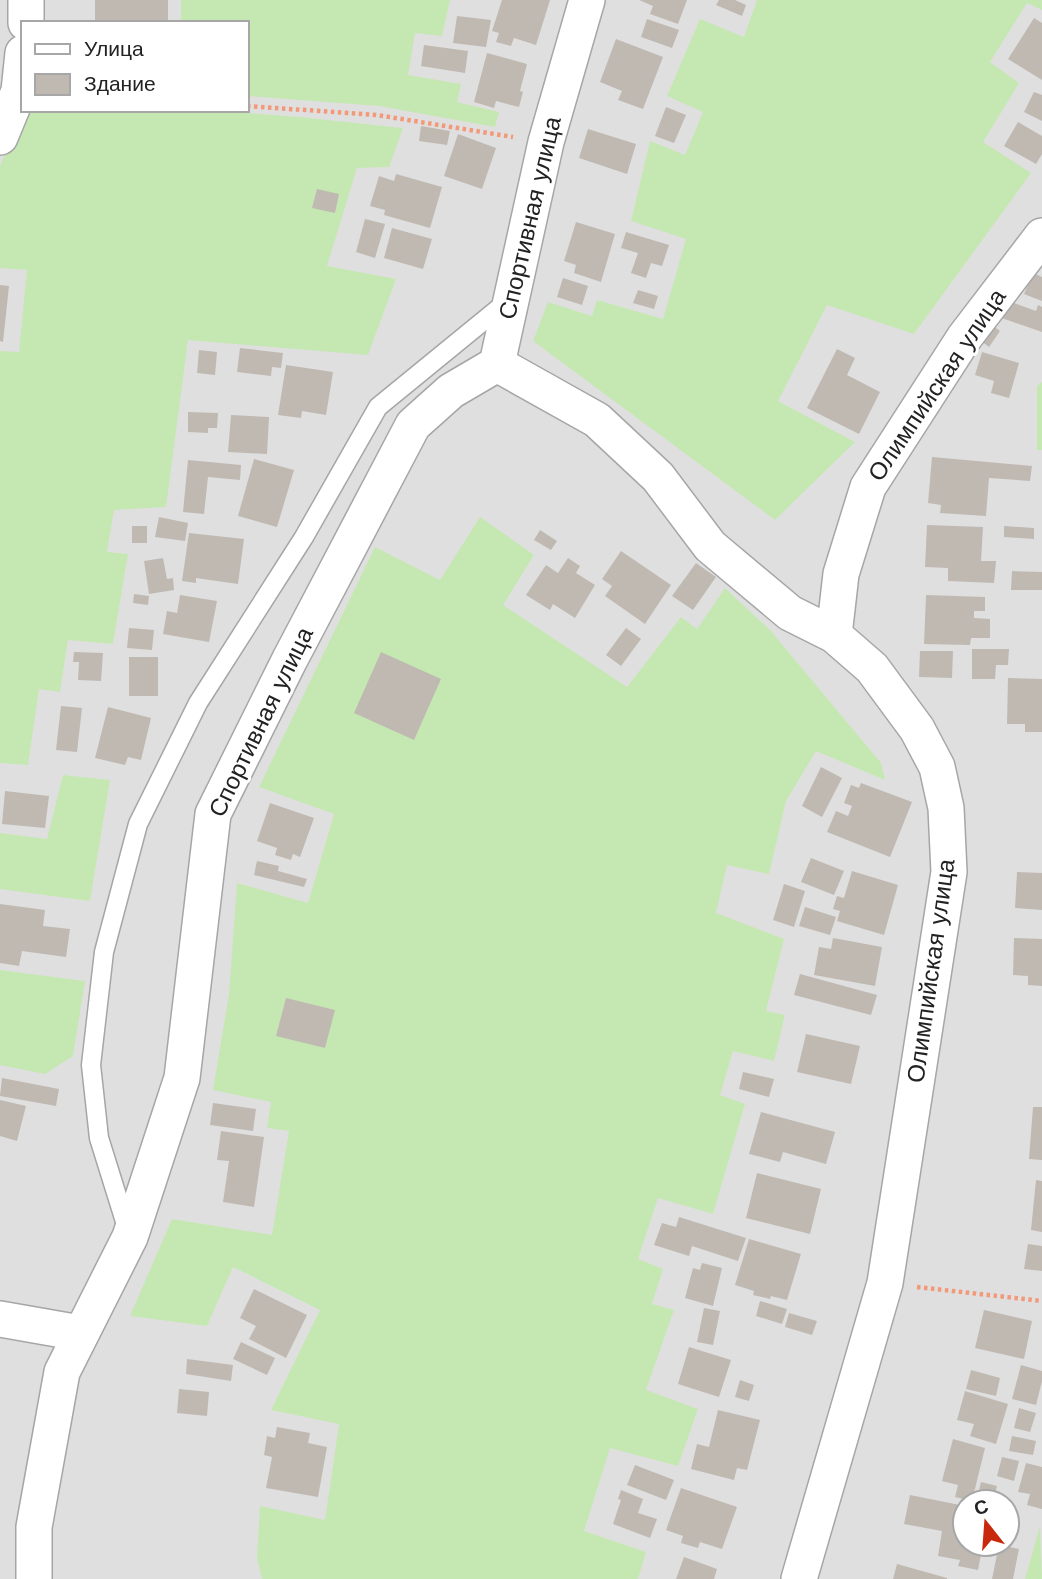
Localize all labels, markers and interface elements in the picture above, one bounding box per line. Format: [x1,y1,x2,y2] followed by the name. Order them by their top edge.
[21,21,248,112] legend
[84,36,144,61] text: Улица
[84,71,156,96] text: Здание
[493,113,567,322] street label: Спортивная улица
[862,283,1012,486] street label: Олимпийская улица
[203,622,319,821] street label: Спортивная улица
[901,857,961,1085] street label: Олимпийская улица
[951,1488,1021,1558] north arrow
[971,1494,991,1520] text: С

